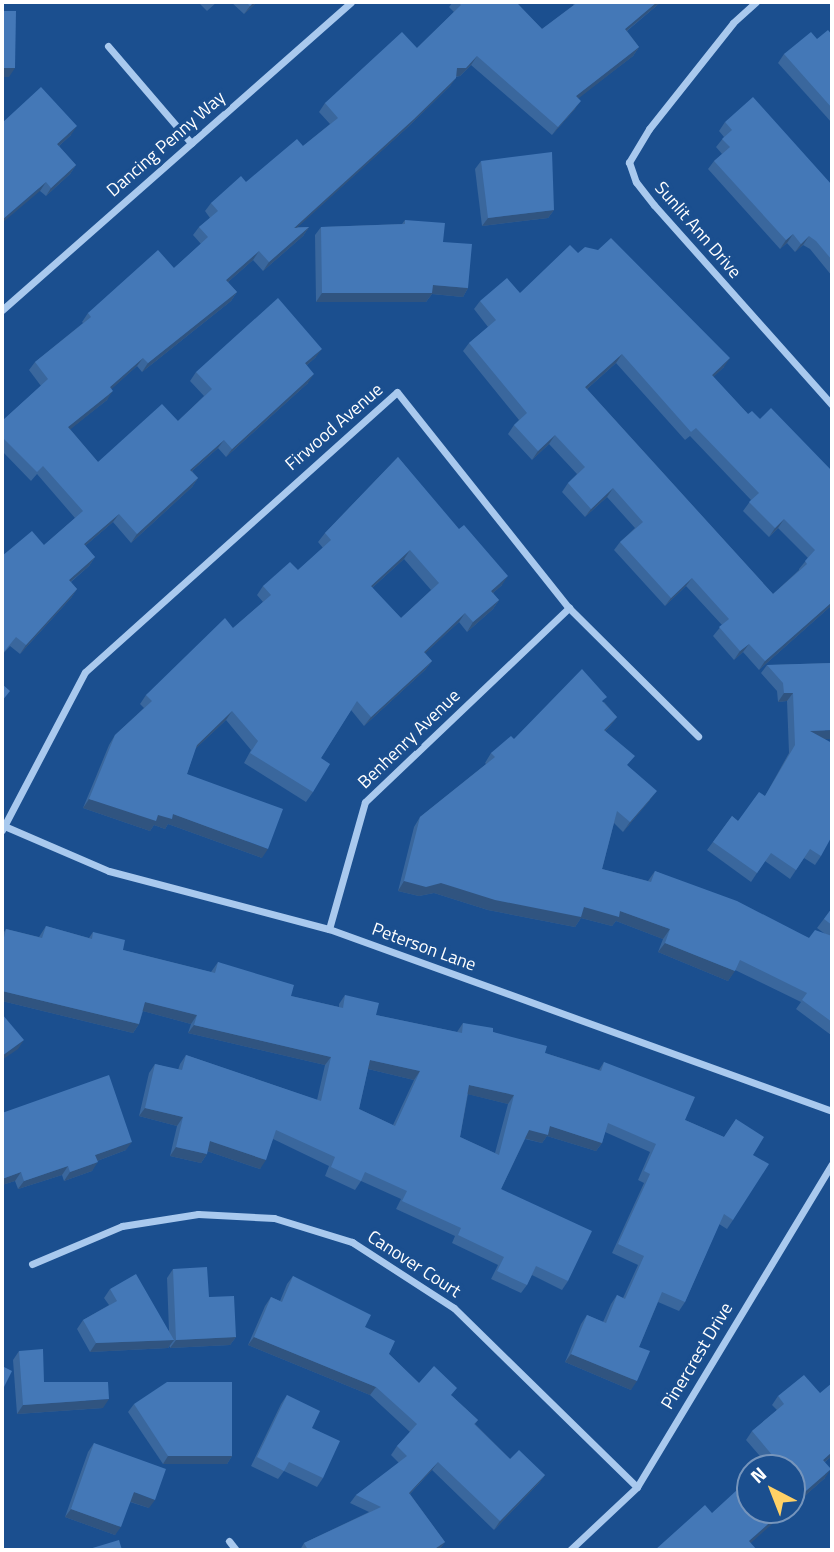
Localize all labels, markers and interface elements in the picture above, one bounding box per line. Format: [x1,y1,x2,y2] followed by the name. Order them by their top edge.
[102,87,230,201] street label: Dancing Penny Way
[650,177,746,283] street label: Sunlit Ann Drive
[281,379,387,475] street label: Firwood Avenue
[353,685,465,793] street label: Benhenry Avenue
[369,918,479,976] street label: Peterson Lane
[363,1226,465,1302] street label: Canover Court
[657,1299,737,1413] street label: Pinercrest Drive
[736,1454,806,1524] north arrow
[743,1459,773,1490] text: N

